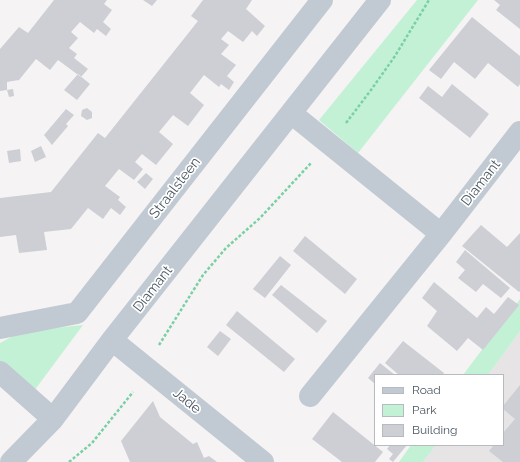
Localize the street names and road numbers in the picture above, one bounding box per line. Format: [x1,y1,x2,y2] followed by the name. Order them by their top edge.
[146,154,204,222] street label: Straalsteen
[458,157,504,209] street label: Diamant
[130,263,176,315] street label: Diamant
[170,385,204,417] street label: Jade

